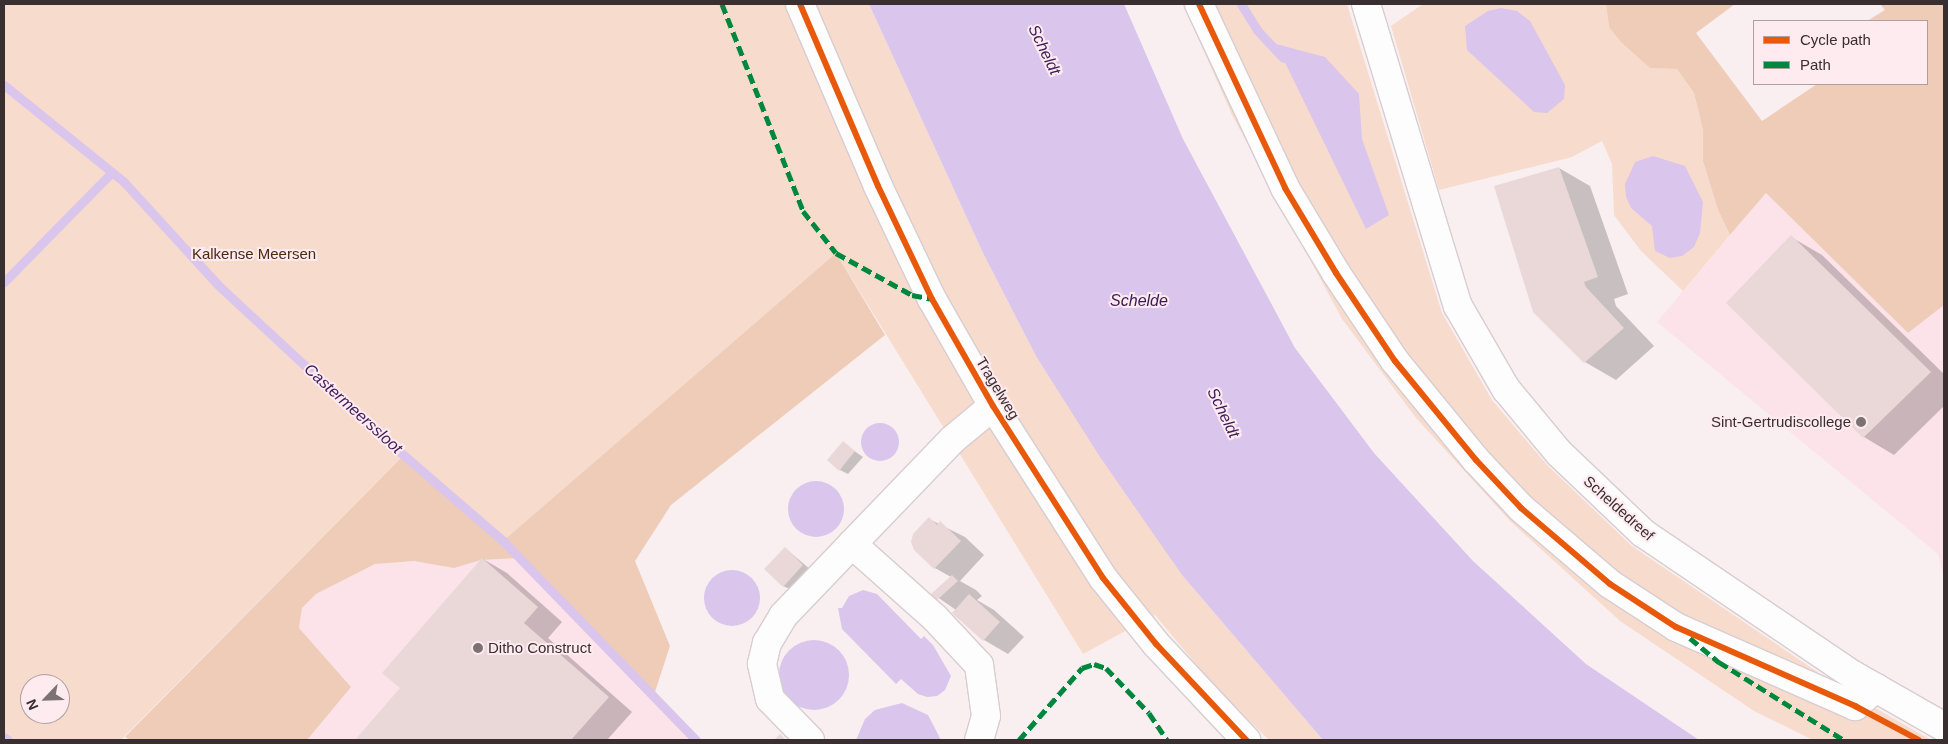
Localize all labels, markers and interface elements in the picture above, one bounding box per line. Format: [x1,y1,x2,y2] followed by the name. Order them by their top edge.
[1753,20,1928,85] legend
[1024,22,1064,78] water label: Scheldt
[1800,31,1871,48] text: Cycle path
[1800,56,1831,73] text: Path
[192,245,316,263] park label: Kalkense Meersen
[1110,291,1168,311] water label: Schelde
[972,354,1024,422] street label: Tragelweg
[300,360,406,458] water label: Castermeerssloot
[1203,385,1243,441] water label: Scheldt
[1711,413,1851,431] place label: Sint-Gertrudiscollege
[1855,416,1867,428] marker: Sint-Gertrudiscollege
[1580,472,1658,544] street label: Scheldedreef
[488,639,591,657] place label: Ditho Construct
[472,642,484,654] marker: Ditho Construct
[20,674,70,724] north arrow
[23,697,42,713] text: N

